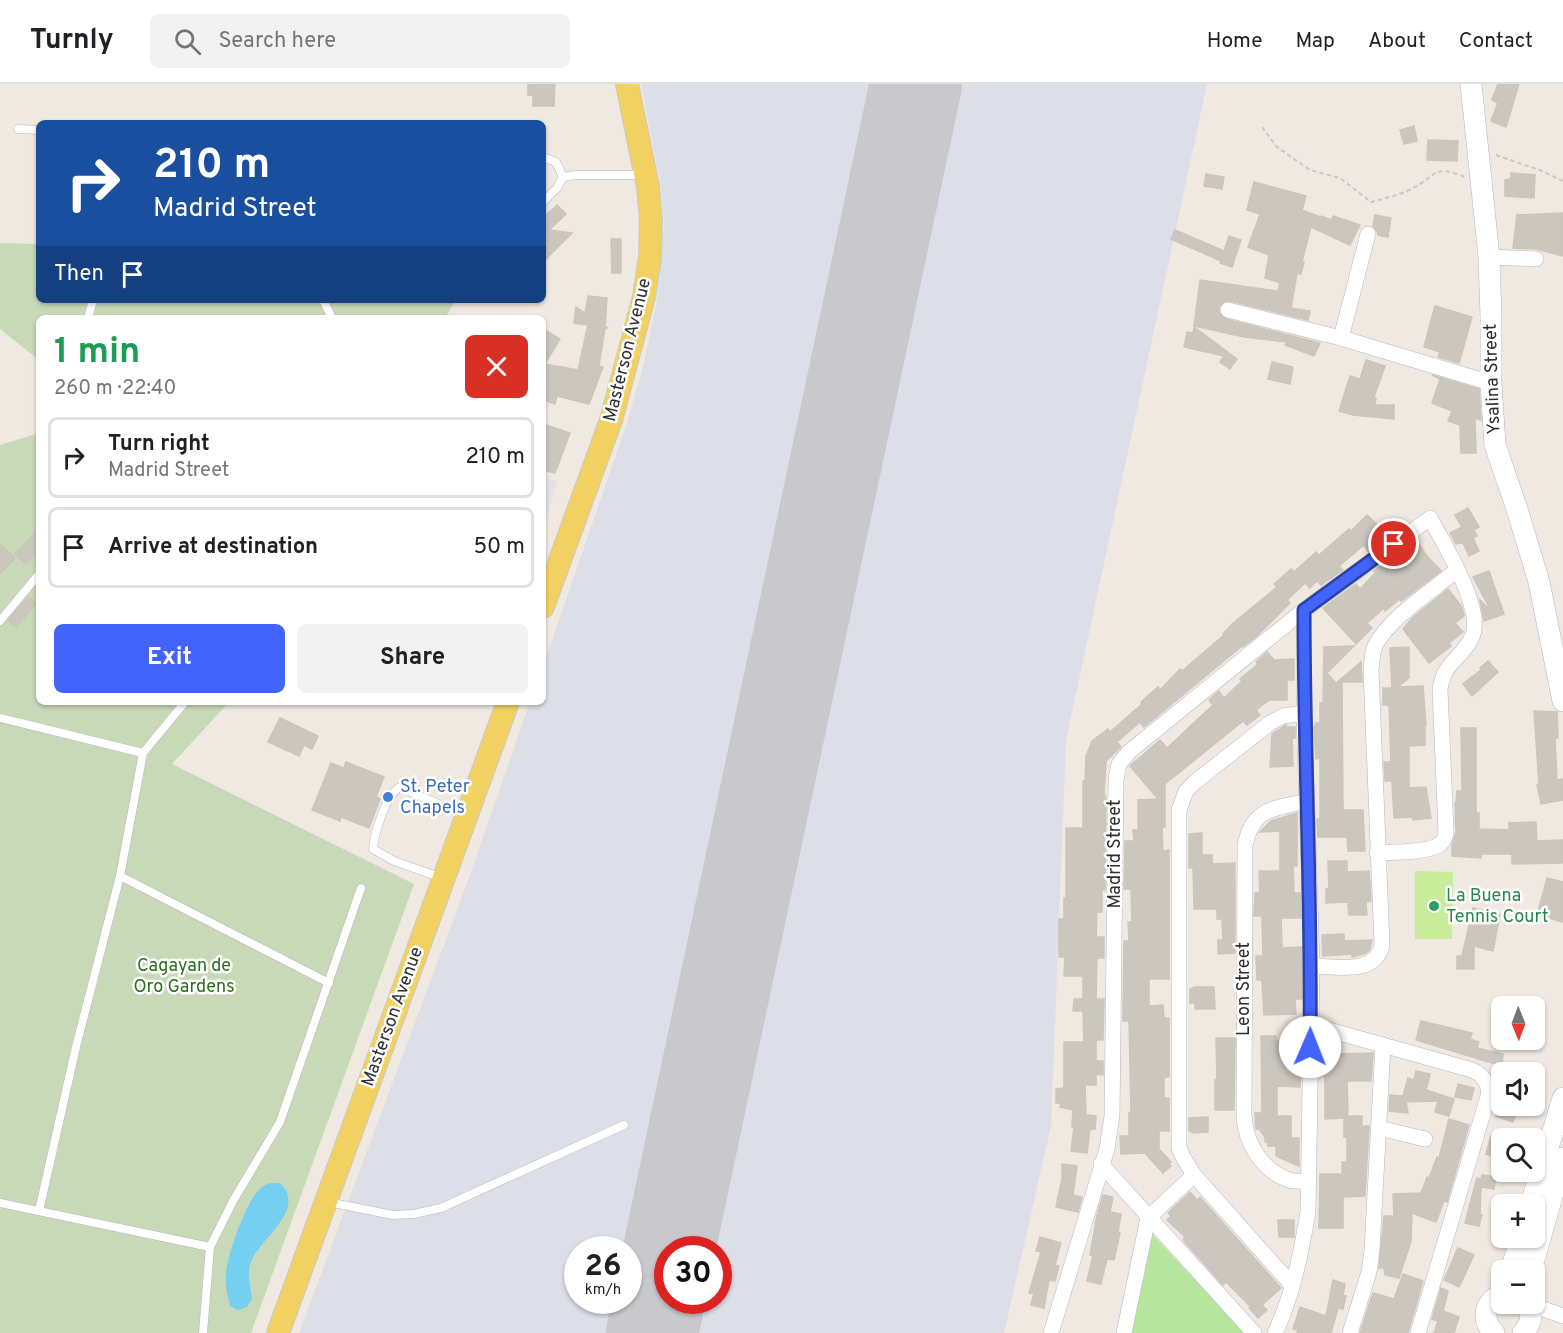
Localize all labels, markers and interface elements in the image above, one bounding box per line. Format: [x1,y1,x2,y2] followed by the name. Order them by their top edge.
[150,14,570,68] search box
[30,23,114,59] text: Turnly
[171,25,204,58] icon: search
[219,28,336,55] text: Search here
[1207,28,1263,55] text: Home
[1296,28,1335,55] text: Map
[1368,28,1426,55] text: About
[1459,28,1533,55] text: Contact
[153,140,270,193] text: 210 m
[54,144,132,222] icon: right
[153,192,317,226] text: Madrid Street
[116,258,149,291] icon: arrive
[54,261,104,288] text: Then
[599,276,657,424] street label: Masterson Avenue
[1480,323,1506,435] street label: Ysalina Street
[54,330,140,376] text: 1 min
[465,335,528,398] button: close
[54,376,176,402] text: 260 m · 22:40
[108,431,210,458] text: Turn right
[57,441,90,474] icon: right
[465,444,525,471] text: 210 m
[108,458,229,484] text: Madrid Street
[1368,518,1419,569] pin
[1377,527,1410,560] icon: arrive
[57,531,90,564] icon: arrive
[108,534,318,561] text: Arrive at destination
[473,534,525,561] text: 50 m
[54,624,285,693] button: Exit
[297,624,528,693] button: Share
[400,776,470,820] place label: St. Peter Chapels
[381,790,395,804] marker: St. Peter Chapels
[1104,799,1127,909] street label: Madrid Street
[1446,885,1549,929] place label: La Buena Tennis Court
[1427,899,1441,913] marker: La Buena Tennis Court
[1233,942,1256,1036] street label: Leon Street
[357,944,429,1090] street label: Masterson Avenue
[133,955,235,999] park label: Cagayan de Oro Gardens
[1491,996,1545,1050] north arrow
[1491,996,1545,1314] map controls
[1278,1015,1342,1079] position arrow
[1491,1062,1545,1116] button: sound
[1491,1128,1545,1182] button: search
[1491,1194,1545,1248] button: +
[654,1236,732,1314] speed limit sign: 30
[585,1249,621,1286] text: 26
[1491,1260,1545,1314] button: −
[585,1281,621,1300] text: km/h

